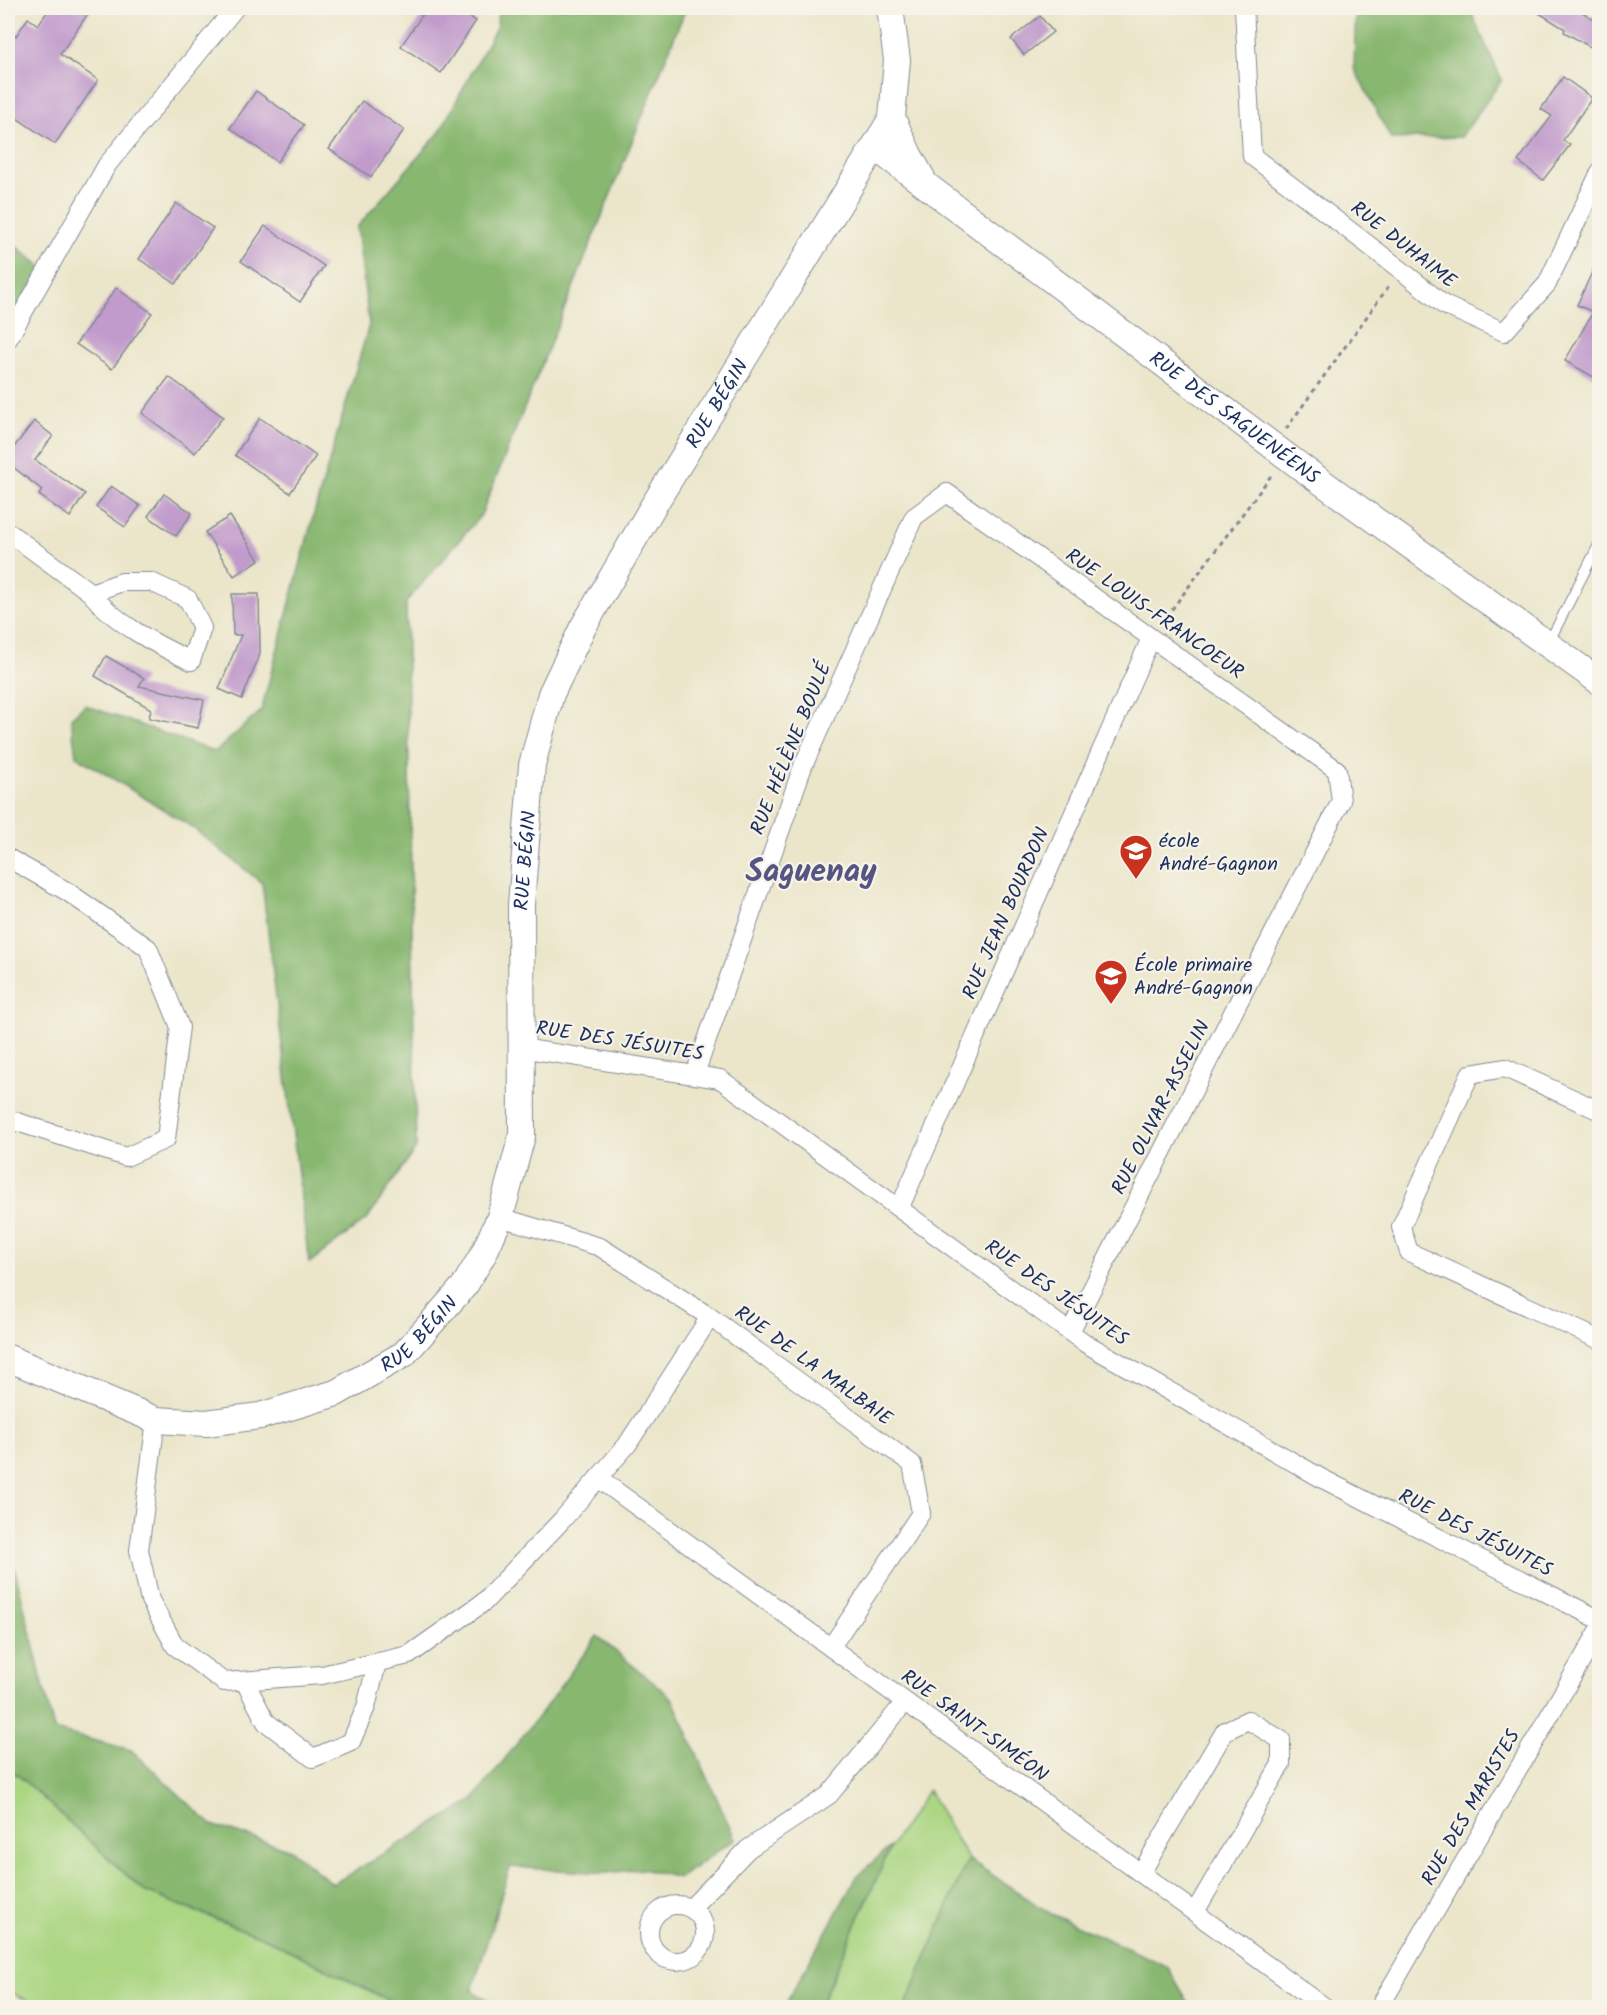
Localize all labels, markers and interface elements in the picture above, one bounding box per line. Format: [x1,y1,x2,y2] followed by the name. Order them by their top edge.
[1343,194,1464,298] street label: RUE DUHAIME
[1141,344,1326,494] street label: RUE DES SAGUENÉENS
[678,354,758,455] street label: RUE BÉGIN
[1058,541,1250,689] street label: RUE LOUIS-FRANCOEUR
[743,656,842,840] street label: RUE HÉLÈNE BOULÉ
[507,810,546,912] street label: RUE BÉGIN
[954,823,1059,1005] street label: RUE JEAN BOURDON
[1159,826,1278,881] place label: école André-Gagnon
[1118,833,1154,880] school or university icon: école André-Gagnon
[745,847,877,898] district label: Saguenay
[1134,950,1253,1005] place label: École primaire André-Gagnon
[1093,958,1129,1005] school or university icon: École primaire André-Gagnon
[533,1013,706,1071] street label: RUE DES JÉSUITES
[1104,1015,1220,1201] street label: RUE OLIVAR-ASSELIN
[977,1232,1135,1356] street label: RUE DES JÉSUITES
[375,1289,467,1382] street label: RUE BÉGIN
[727,1298,900,1436] street label: RUE DE LA MALBAIE
[1392,1481,1558,1587] street label: RUE DES JÉSUITES
[893,1662,1054,1791] street label: RUE SAINT-SIMÉON
[1414,1723,1530,1892] street label: RUE DES MARISTES

